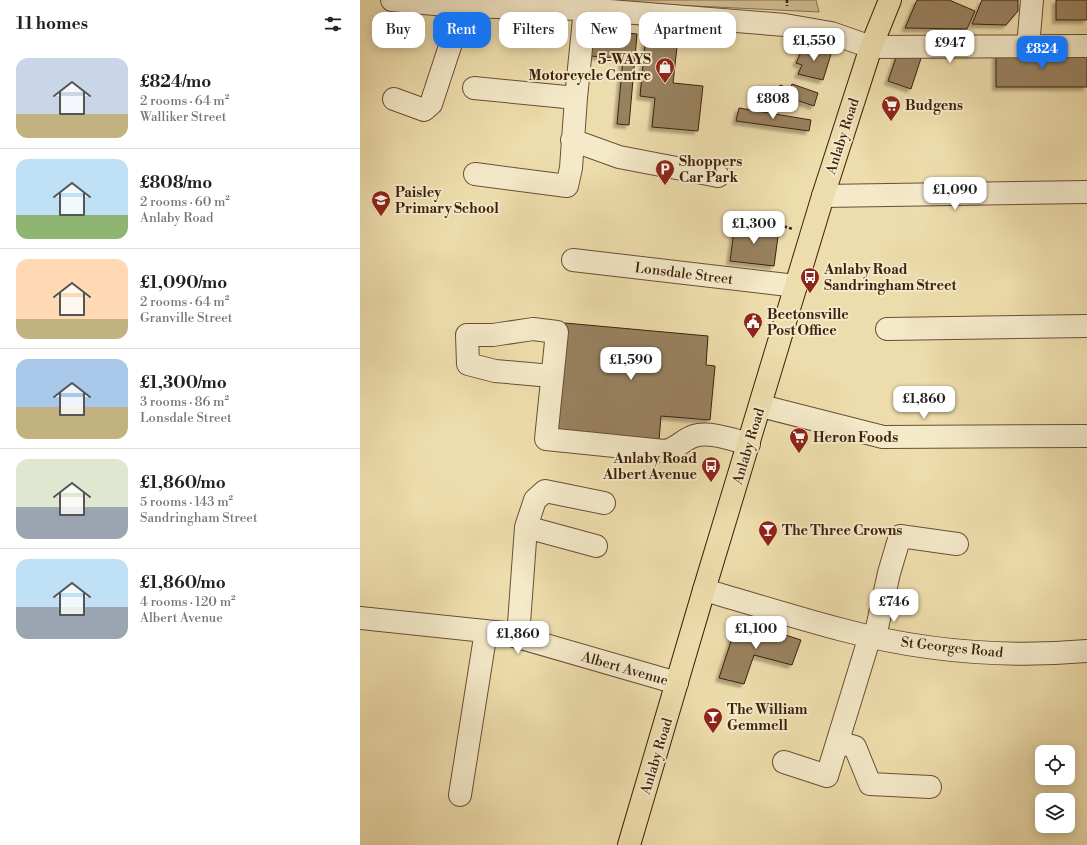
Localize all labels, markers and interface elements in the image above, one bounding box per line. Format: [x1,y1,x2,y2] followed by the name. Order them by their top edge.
[372,12,425,48] chip: Buy
[433,12,491,48] chip: Rent
[499,12,568,48] chip: Filters
[576,12,631,48] chip: New
[639,12,736,48] chip: Apartment
[16,13,88,35] text: 11 homes
[322,13,344,35] icon: filters
[781,28,847,62] pin: £1,550
[926,30,974,64] pin: £947
[792,33,836,49] text: £1,550
[934,35,966,51] text: £947
[1018,36,1066,70] pin: £824
[1026,41,1058,57] text: £824
[529,51,651,85] place label: 5-WAYS Motorcycle Centre
[654,56,676,84] shop icon: 5-WAYS Motorcycle Centre
[140,71,211,93] text: £824/mo
[48,74,96,122] icon: home
[749,86,797,120] pin: £808
[756,91,790,107] text: £808
[140,93,229,109] text: 2 rooms · 64 m²
[880,94,902,122] supermarket icon: Budgens
[822,96,864,178] street label: Anlaby Road
[905,97,963,115] place label: Budgens
[140,109,226,125] text: Walliker Street
[679,153,742,187] place label: Shoppers Car Park
[654,158,676,186] parking icon: Shoppers Car Park
[140,172,212,194] text: £808/mo
[48,175,96,223] icon: home
[922,177,988,211] pin: £1,090
[933,182,977,198] text: £1,090
[395,184,499,218] place label: Paisley Primary School
[370,189,392,217] school or university icon: Paisley Primary School
[140,194,230,210] text: 2 rooms · 60 m²
[140,210,214,226] text: Anlaby Road
[721,211,787,245] pin: £1,300
[732,216,776,232] text: £1,300
[634,259,734,289] street label: Lonsdale Street
[823,261,958,295] place label: Anlaby Road Sandringham Street
[799,266,821,294] bus stop icon: Anlaby Road Sandringham Street
[140,272,227,294] text: £1,090/mo
[48,275,96,323] icon: home
[140,294,229,310] text: 2 rooms · 64 m²
[767,306,849,340] place label: Beetonsville Post Office
[140,310,232,326] text: Granville Street
[742,311,764,339] public building icon: Beetonsville Post Office
[598,347,664,381] pin: £1,590
[609,352,653,368] text: £1,590
[140,372,227,394] text: £1,300/mo
[48,375,96,423] icon: home
[891,386,957,420] pin: £1,860
[902,391,946,407] text: £1,860
[140,394,229,410] text: 3 rooms · 86 m²
[728,406,769,488] street label: Anlaby Road
[140,410,232,426] text: Lonsdale Street
[788,426,810,454] supermarket icon: Heron Foods
[813,429,898,447] place label: Heron Foods
[602,450,697,484] place label: Anlaby Road Albert Avenue
[700,455,722,483] bus stop icon: Anlaby Road Albert Avenue
[140,472,226,494] text: £1,860/mo
[48,475,96,523] icon: home
[140,494,233,510] text: 5 rooms · 143 m²
[140,510,258,526] text: Sandringham Street
[757,519,779,547] bar icon: The Three Crowns
[782,522,902,540] place label: The Three Crowns
[140,572,226,594] text: £1,860/mo
[48,575,96,623] icon: home
[870,589,918,623] pin: £746
[140,594,236,610] text: 4 rooms · 120 m²
[878,594,910,610] text: £746
[140,610,223,626] text: Albert Avenue
[723,616,789,650] pin: £1,100
[485,621,551,655] pin: £1,860
[735,621,777,637] text: £1,100
[496,626,540,642] text: £1,860
[900,634,1004,662] street label: St Georges Road
[578,648,670,690] street label: Albert Avenue
[727,701,808,735] place label: The William Gemmell
[702,706,724,734] bar icon: The William Gemmell
[636,716,677,798] street label: Anlaby Road
[1035,745,1075,833] map controls
[1035,745,1075,785] button: locate
[1035,793,1075,833] button: layers

